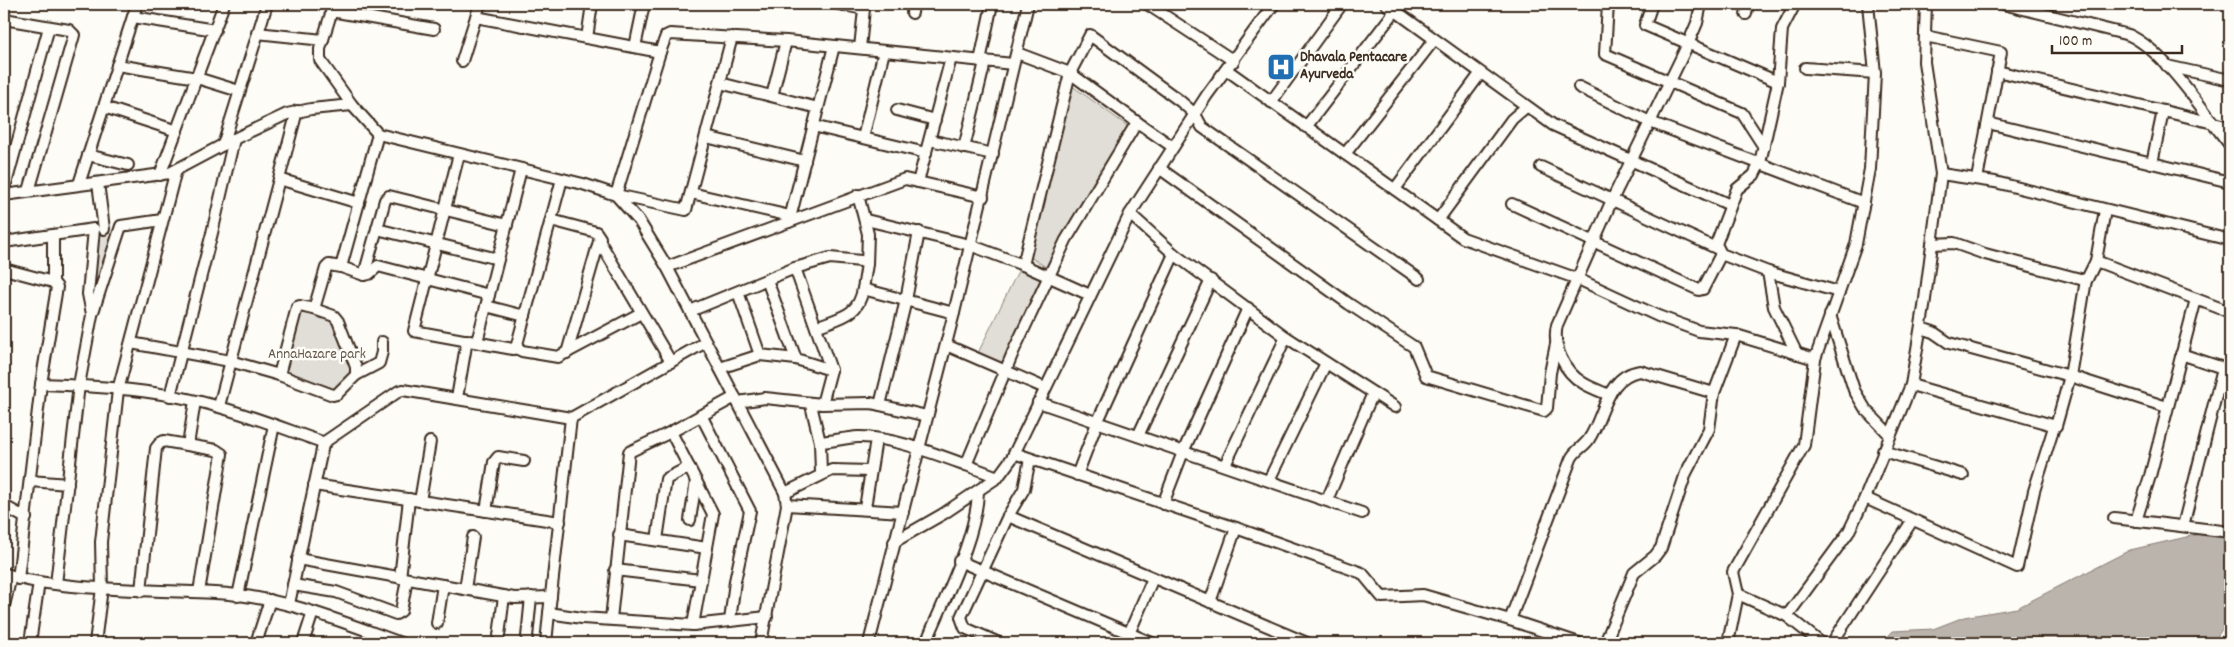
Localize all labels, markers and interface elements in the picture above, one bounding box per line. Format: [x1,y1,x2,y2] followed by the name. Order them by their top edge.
[2052,22,2182,54] scale bar
[2059,31,2092,53] text: 100 m
[1300,47,1408,86] place label: Dhavala Pentacare Ayurveda
[1266,52,1296,82] hospital icon: Dhavala Pentacare Ayurveda
[268,344,366,366] park label: AnnaHazare park

